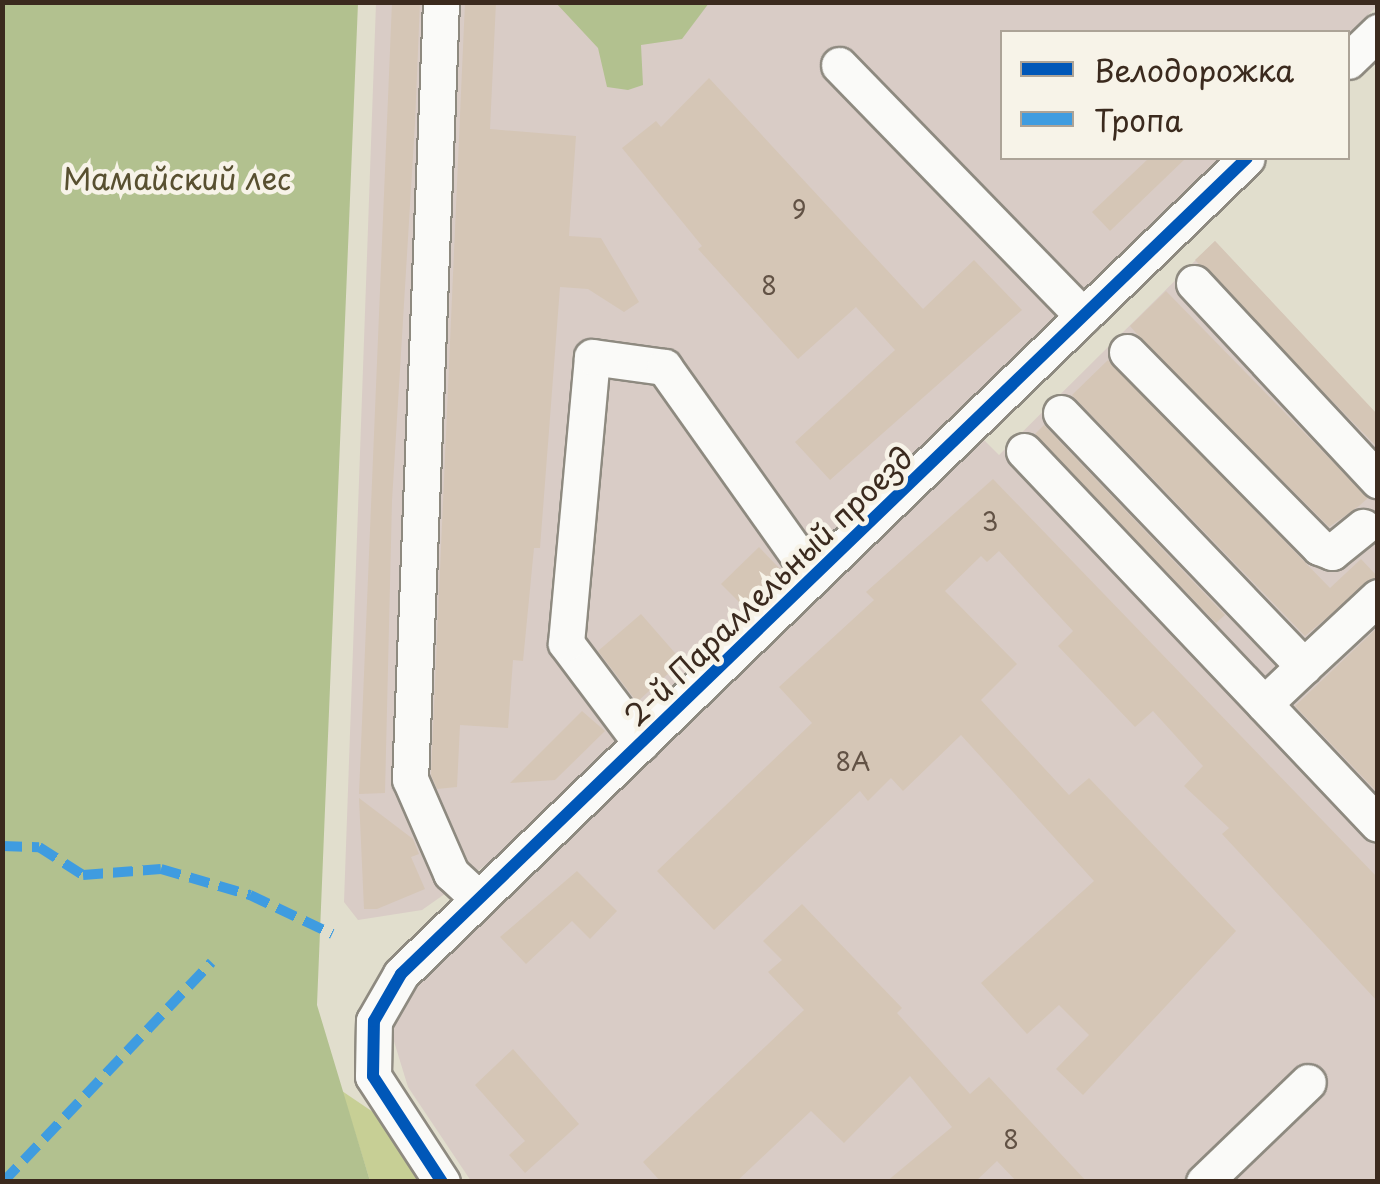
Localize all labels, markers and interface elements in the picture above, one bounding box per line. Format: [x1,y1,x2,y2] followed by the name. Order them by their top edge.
[1000,30,1350,160] legend
[1094,47,1294,92] text: Велодорожка
[1094,97,1183,142] text: Тропа
[62,160,292,196] park label: Мамайский лес
[792,194,806,224] house number: 9
[761,270,777,300] house number: 8
[616,438,920,734] street label: 2-й Параллельный проезд
[982,506,998,536] house number: 3
[836,746,870,776] house number: 8А
[1003,1124,1019,1154] house number: 8

